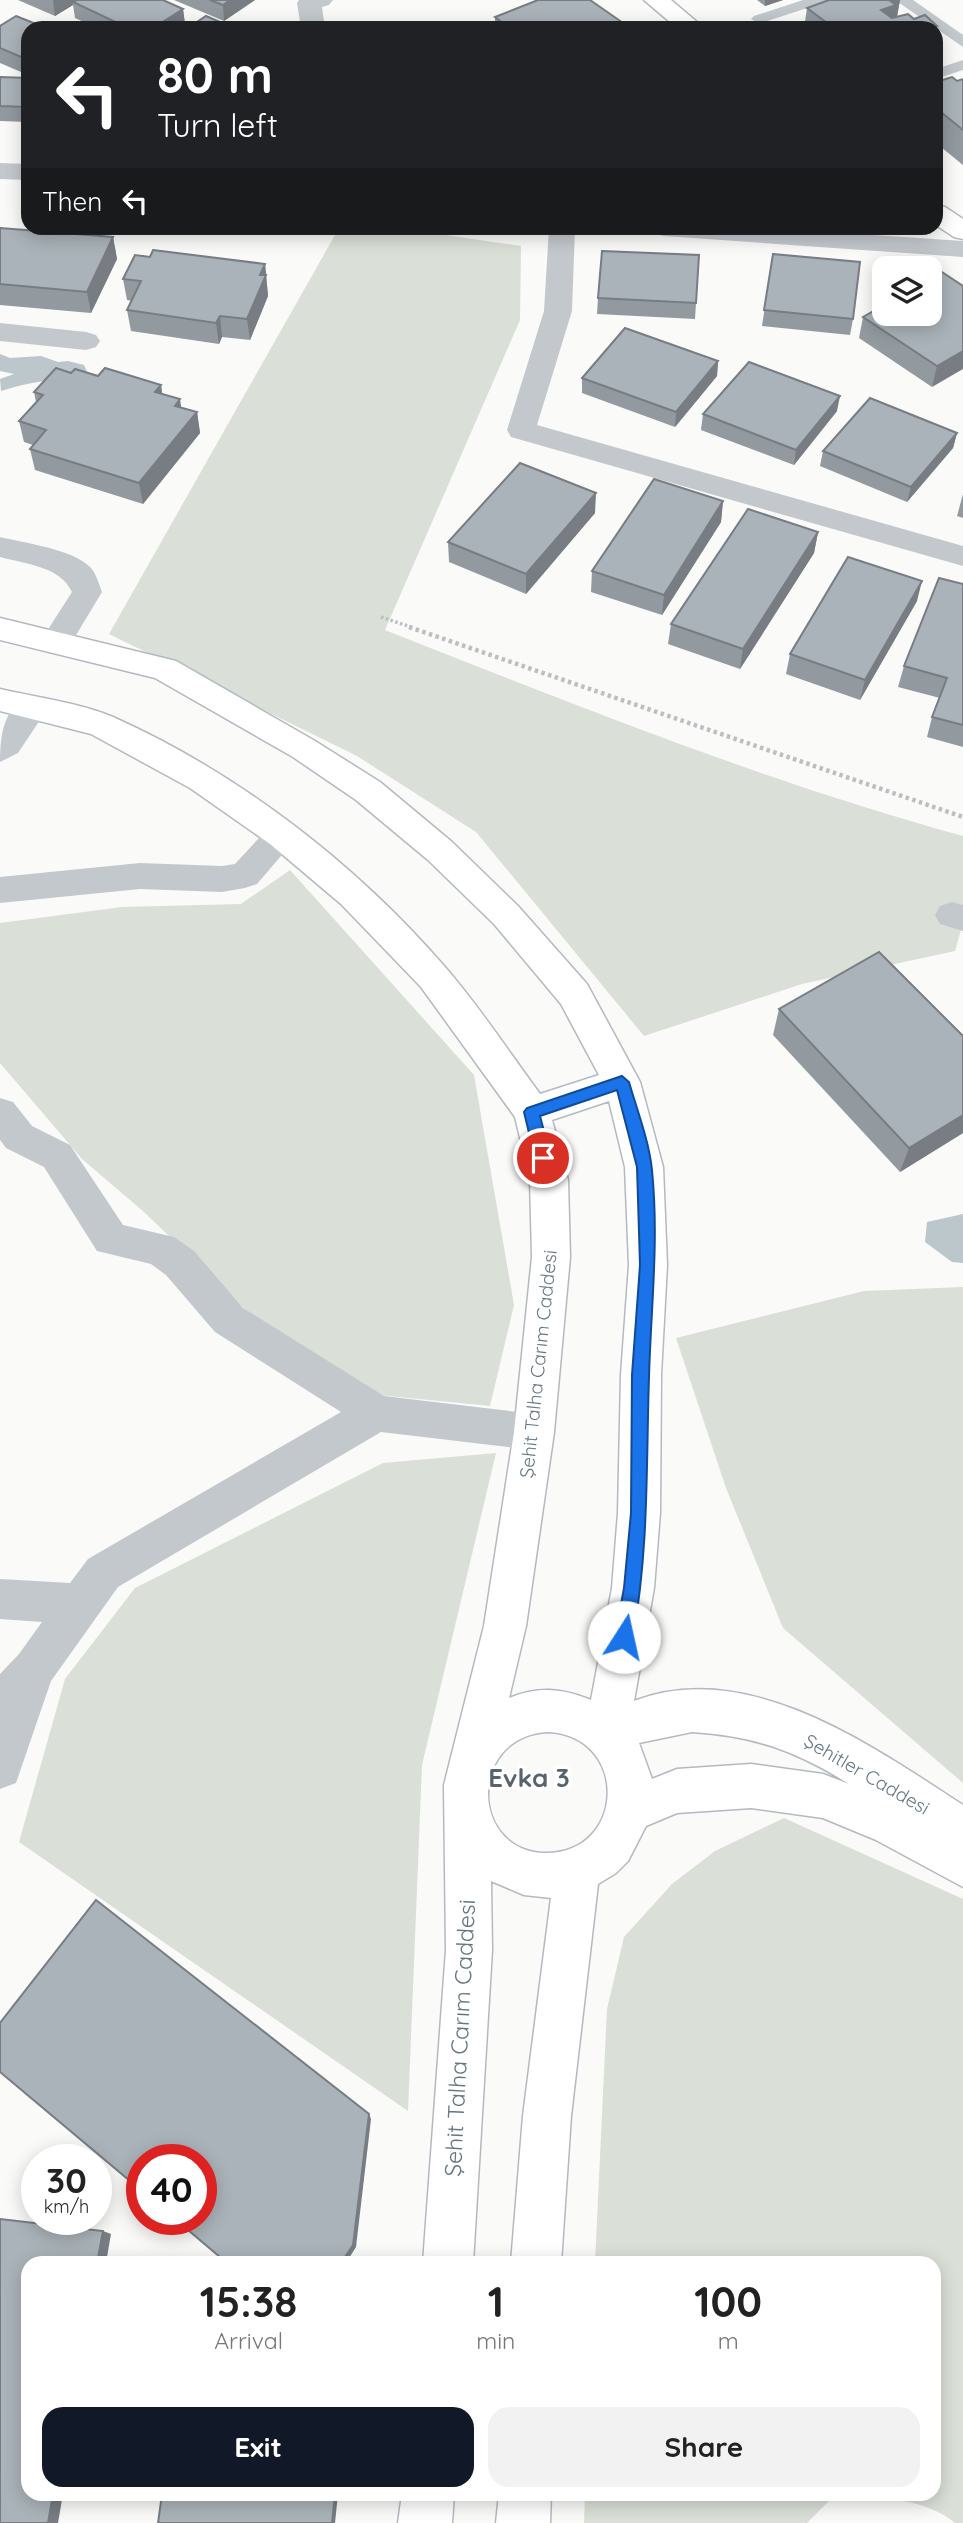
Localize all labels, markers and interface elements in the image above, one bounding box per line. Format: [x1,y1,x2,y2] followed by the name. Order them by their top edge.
[157,44,273,105] text: 80 m
[42,49,133,140] icon: left
[157,105,278,145] text: Turn left
[116,182,154,220] icon: left
[42,185,102,218] text: Then
[872,256,942,326] map controls
[872,256,942,326] button: layers
[513,1128,573,1188] pin
[524,1139,562,1177] icon: arrive
[514,1249,562,1479] street label: Şehit Talha Carım Caddesi
[587,1600,661,1674] position arrow
[800,1728,934,1820] street label: Şehitler Caddesi
[488,1761,570,1794] district label: Evka 3
[438,1899,481,2177] street label: Şehit Talha Carım Caddesi
[126,2144,217,2235] speed limit sign: 40
[46,2158,87,2202] text: 30
[44,2195,89,2218] text: km/h
[200,2275,297,2328] text: 15:38
[488,2275,504,2328] text: 1
[694,2275,762,2328] text: 100
[214,2326,283,2355] text: Arrival
[476,2326,515,2355] text: min
[718,2326,739,2355] text: m
[42,2407,474,2487] button: Exit
[488,2407,920,2487] button: Share

